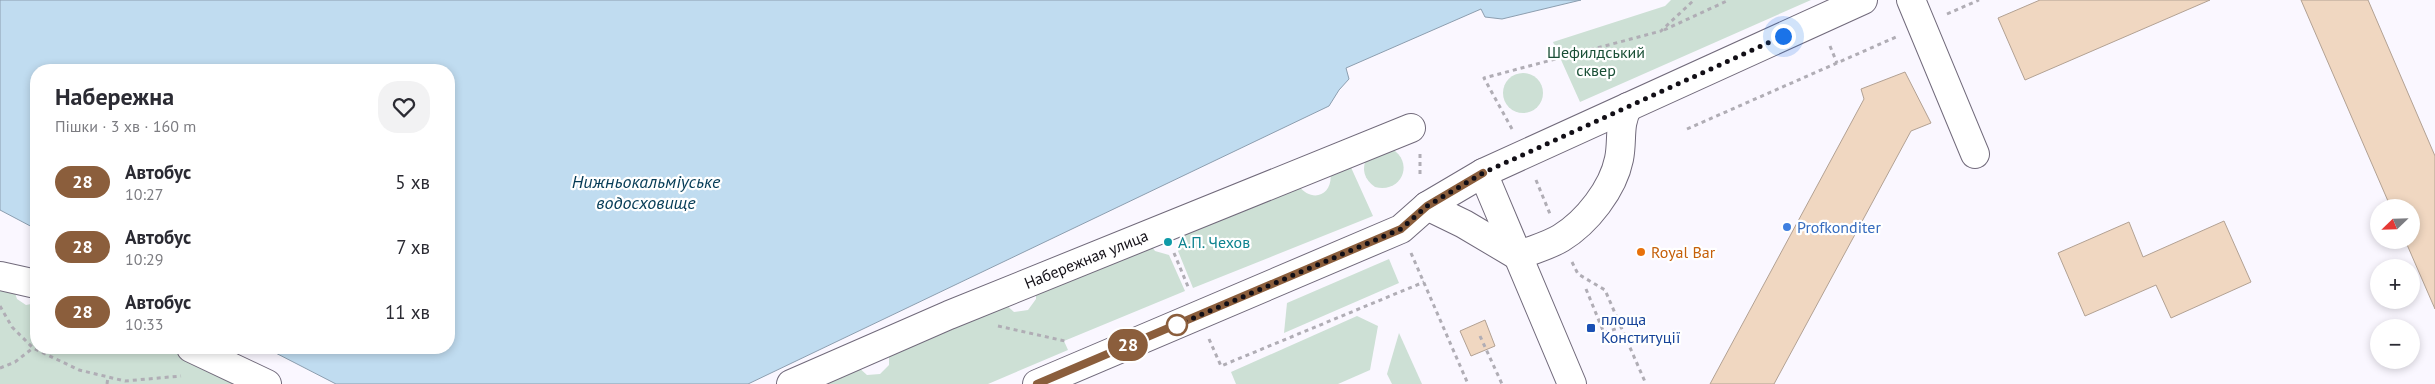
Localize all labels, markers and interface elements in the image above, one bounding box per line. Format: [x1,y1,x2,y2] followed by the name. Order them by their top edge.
[1771,24,1796,49] your location
[1547,42,1645,80] park label: Шефилдський сквер
[55,81,174,112] text: Набережна
[378,81,430,133] button: heart
[55,116,196,136] text: Пішки · 3 хв · 160 m
[125,160,191,184] text: Автобус
[72,170,93,193] text: 28
[395,170,430,194] text: 5 хв
[572,170,721,214] water label: Нижньокальміуське водосховище
[125,184,163,204] text: 10:27
[2370,199,2420,249] north arrow
[2370,199,2420,369] map controls
[1797,217,1881,237] place label: Profkonditer
[1781,221,1793,233] marker: Profkonditer
[125,225,191,249] text: Автобус
[1021,225,1151,293] street label: Набережная улица
[1178,232,1250,252] place label: А.П. Чехов
[72,235,93,258] text: 28
[396,235,430,259] text: 7 хв
[1162,236,1174,248] marker: А.П. Чехов
[1651,242,1716,262] place label: Royal Bar
[1635,246,1647,258] marker: Royal Bar
[125,249,163,269] text: 10:29
[2370,259,2420,309] button: +
[125,290,191,314] text: Автобус
[72,300,93,323] text: 28
[385,300,430,324] text: 11 хв
[1601,309,1680,347] place label: площа Конституції
[125,314,163,334] text: 10:33
[1166,314,1188,336] unlabelled marker
[2370,319,2420,369] button: −
[1585,322,1597,334] marker: площа Конституції
[1106,329,1150,361] line badge: 28
[1118,333,1138,356] text: 28

